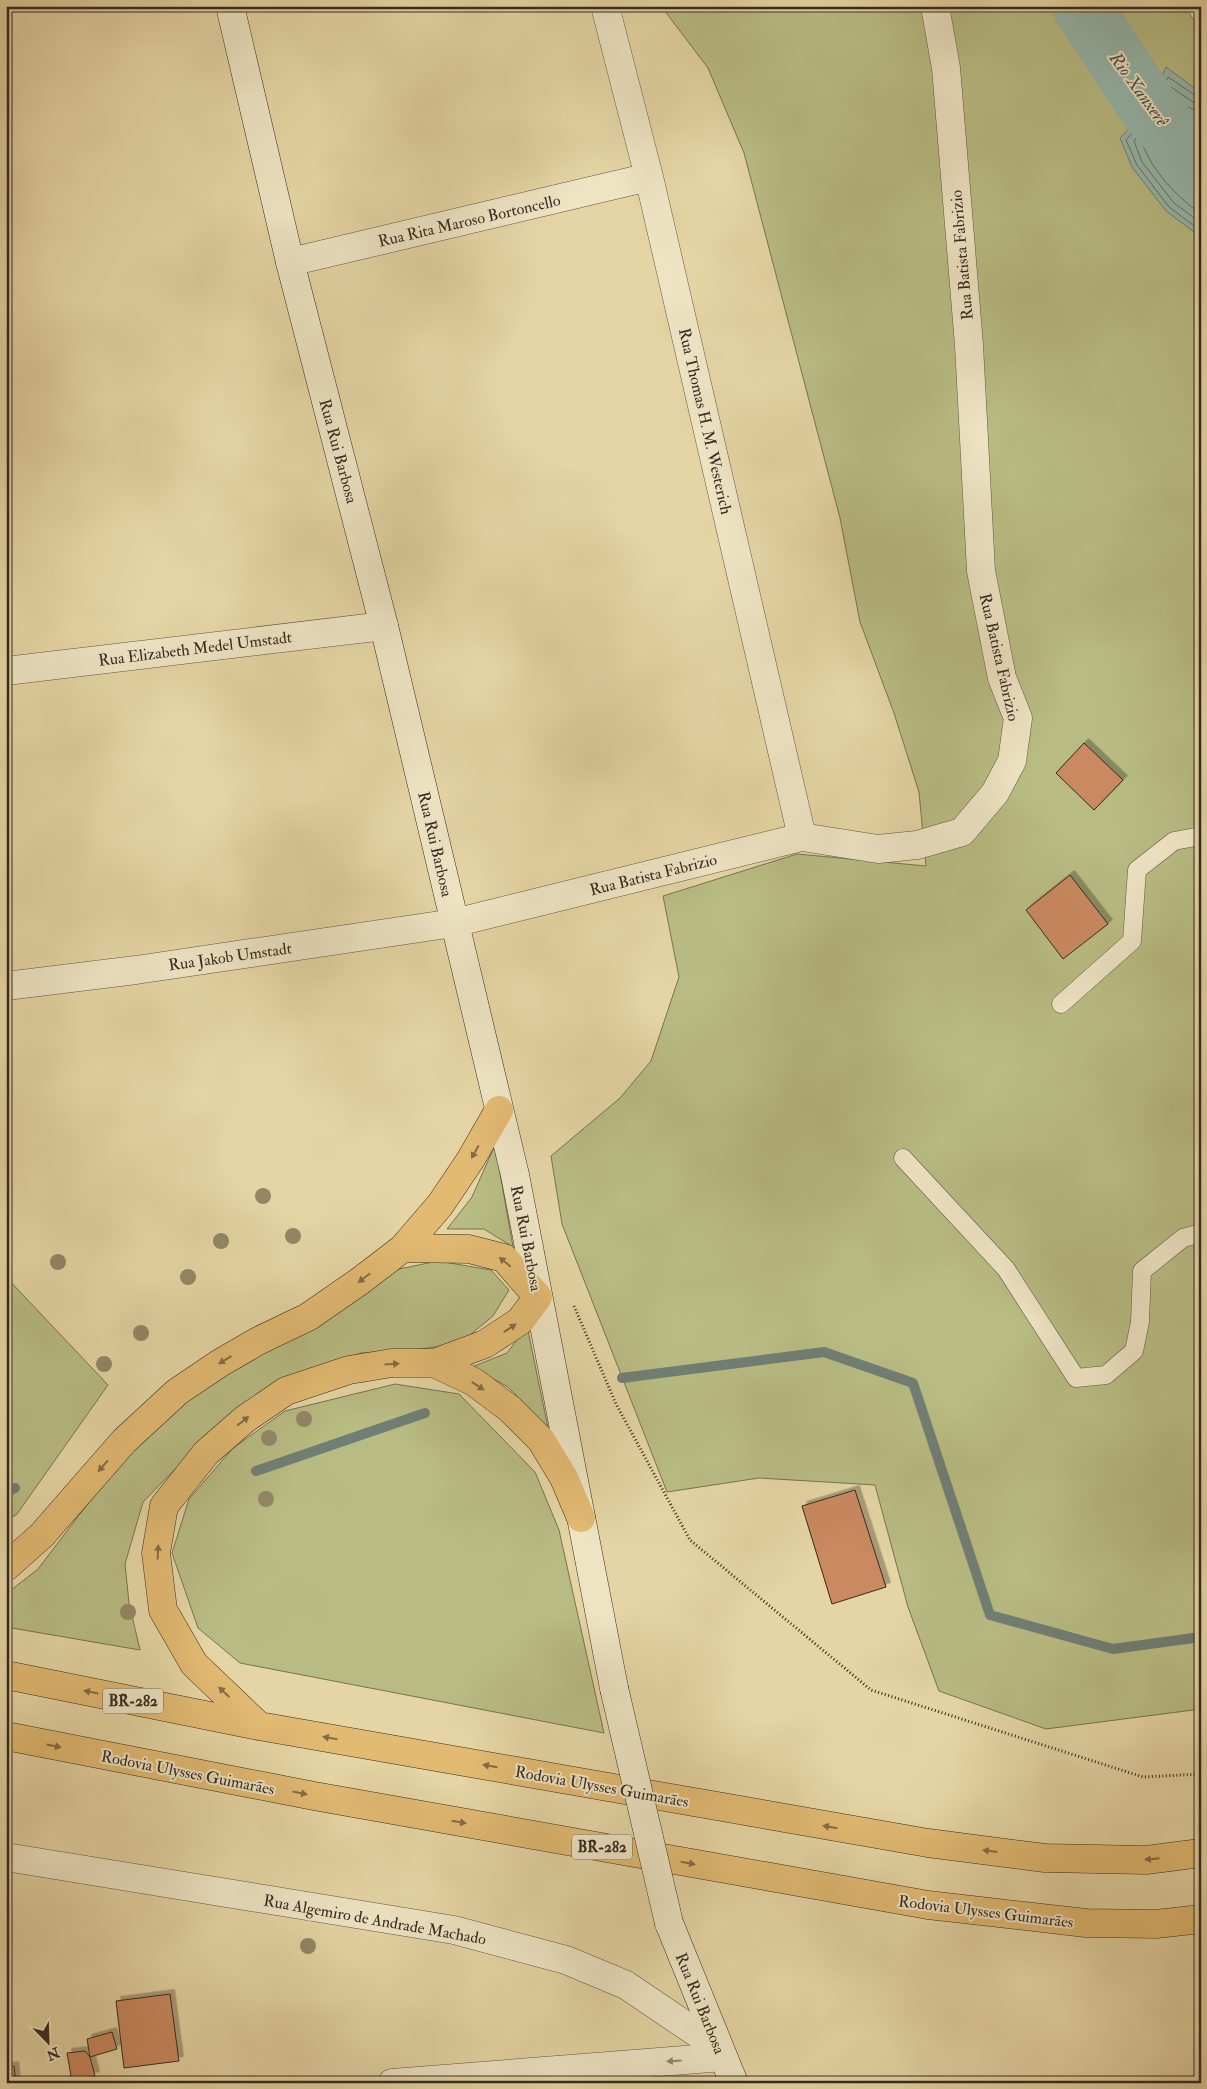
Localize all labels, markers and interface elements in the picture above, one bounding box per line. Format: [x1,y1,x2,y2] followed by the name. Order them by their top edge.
[1103,47,1174,132] water label: Rio Xanxerê
[946,189,978,321] street label: Rua Batista Fabrizio
[376,190,563,252] street label: Rua Rita Maroso Bortoncello
[674,326,736,517] street label: Rua Thomas H. M. Westerich
[314,397,362,506] street label: Rua Rui Barbosa
[975,591,1024,723] street label: Rua Batista Fabrizio
[97,627,293,671] street label: Rua Elizabeth Medel Umstadt
[413,790,457,899] street label: Rua Rui Barbosa
[588,849,719,900] street label: Rua Batista Fabrizio
[167,938,293,977] street label: Rua Jakob Umstadt
[471,1145,479,1160] one-way arrow
[506,1184,546,1293] street label: Rua Rui Barbosa
[499,1257,512,1267] one-way arrow
[358,1272,371,1283] one-way arrow
[503,1323,516,1332] one-way arrow
[219,1356,232,1365] one-way arrow
[384,1360,400,1368] one-way arrow
[471,1381,484,1390] one-way arrow
[236,1416,249,1427] one-way arrow
[97,1459,108,1472] one-way arrow
[154,1543,162,1559] one-way arrow
[218,1686,230,1698] one-way arrow
[83,1688,99,1696] one-way arrow
[103,1688,163,1714] road number: BR-282
[321,1734,337,1742] one-way arrow
[47,1742,63,1750] one-way arrow
[99,1746,276,1800] street label: Rodovia Ulysses Guimarães
[481,1762,497,1770] one-way arrow
[513,1762,690,1812] street label: Rodovia Ulysses Guimarães
[292,1790,308,1798] one-way arrow
[452,1819,468,1827] one-way arrow
[821,1822,837,1830] one-way arrow
[572,1834,632,1860] road number: BR-282
[982,1847,998,1855] one-way arrow
[1144,1855,1160,1863] one-way arrow
[681,1859,697,1867] one-way arrow
[262,1891,488,1949] street label: Rua Algemiro de Andrade Machado
[897,1891,1075,1933] street label: Rodovia Ulysses Guimarães
[671,1950,730,2057] street label: Rua Rui Barbosa
[22,2016,72,2066] north arrow
[43,2043,63,2064] text: N
[666,2057,682,2065] one-way arrow

